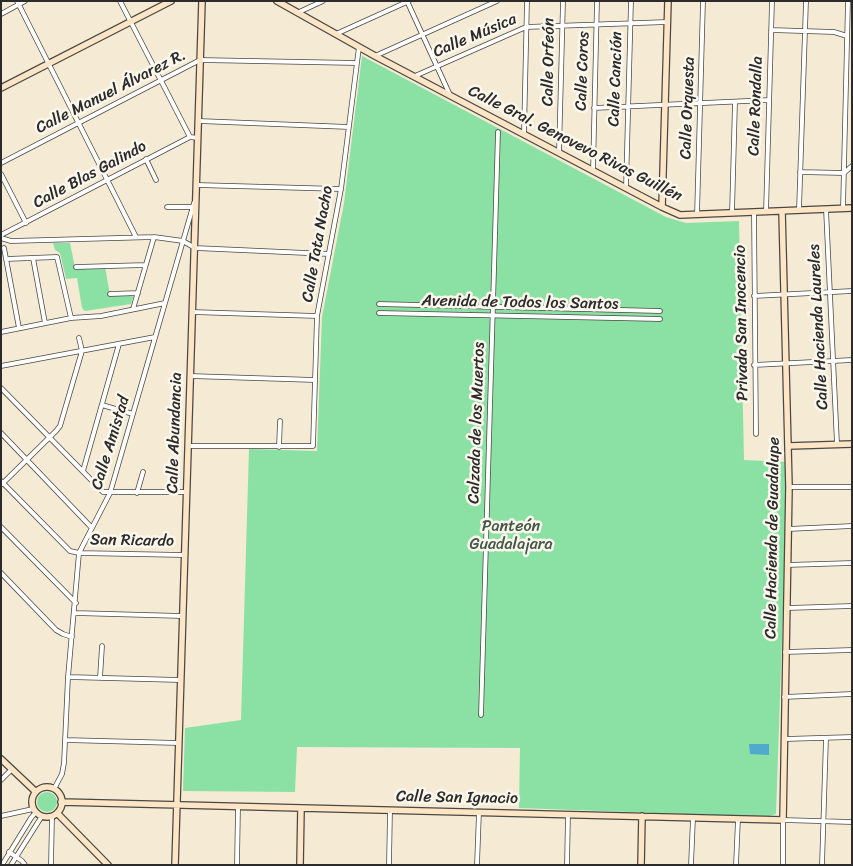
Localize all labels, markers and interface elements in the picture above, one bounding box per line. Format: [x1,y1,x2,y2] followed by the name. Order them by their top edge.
[430,10,520,62] street label: Calle Música
[539,18,559,106] street label: Calle Orfeón
[572,31,594,111] street label: Calle Coros
[605,31,627,127] street label: Calle Canción
[33,46,189,138] street label: Calle Manuel Álvarez R.
[677,56,699,160] street label: Calle Orquesta
[745,56,767,156] street label: Calle Rondalla
[465,82,685,206] street label: Calle Gral. Genovevo Rivas Guillén
[30,137,150,213] street label: Calle Blas Galindo
[298,184,338,304] street label: Calle Tata Nacho
[805,244,833,410] street label: Calle Hacienda Laureles
[731,245,753,401] street label: Privada San Inocencio
[421,292,619,314] street label: Avenida de Todos los Santos
[465,342,489,504] street label: Calzada de los Muertos
[163,372,187,494] street label: Calle Abundancia
[88,394,134,492] street label: Calle Amistad
[762,437,784,639] street label: Calle Hacienda de Guadalupe
[470,517,552,555] park label: Panteón Guadalajara
[90,531,174,551] street label: San Ricardo
[396,787,518,809] street label: Calle San Ignacio

